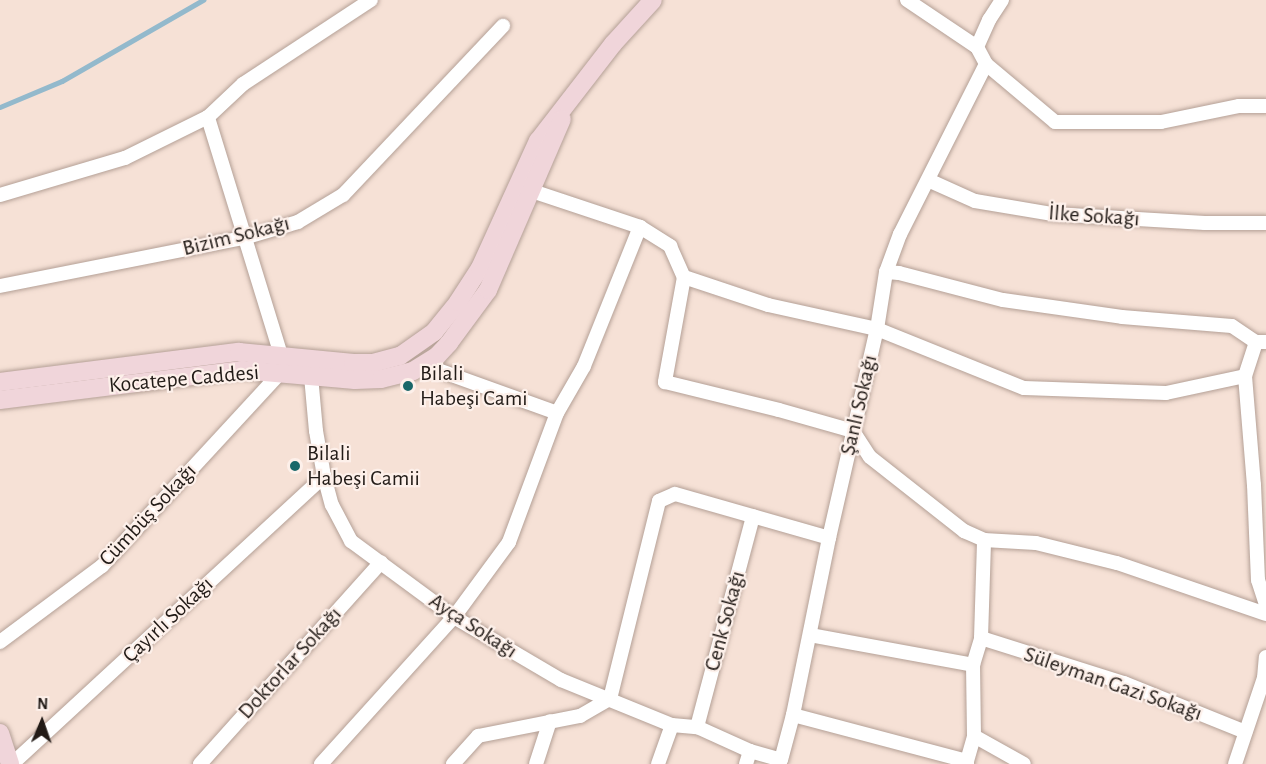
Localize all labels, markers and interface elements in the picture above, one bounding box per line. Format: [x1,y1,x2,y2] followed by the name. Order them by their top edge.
[1048,200,1140,232] street label: İlke Sokağı
[180,210,292,262] street label: Bizim Sokağı
[835,352,883,458] street label: Şanlı Sokağı
[108,359,260,399] street label: Kocatepe Caddesi
[420,360,528,412] place label: Bilali Habeşi Cami
[401,379,415,393] marker: Bilali Habeşi Cami
[307,440,420,492] place label: Bilali Habeşi Camii
[94,458,202,572] street label: Cümbüş Sokağı
[288,459,302,473] marker: Bilali Habeşi Camii
[699,568,751,674] street label: Cenk Sokağı
[117,571,219,669] street label: Çayırlı Sokağı
[424,588,522,664] street label: Ayça Sokağı
[233,601,347,725] street label: Doktorlar Sokağı
[1020,641,1206,727] street label: Süleyman Gazi Sokağı
[12,692,72,752] north arrow
[37,696,48,712] text: N

